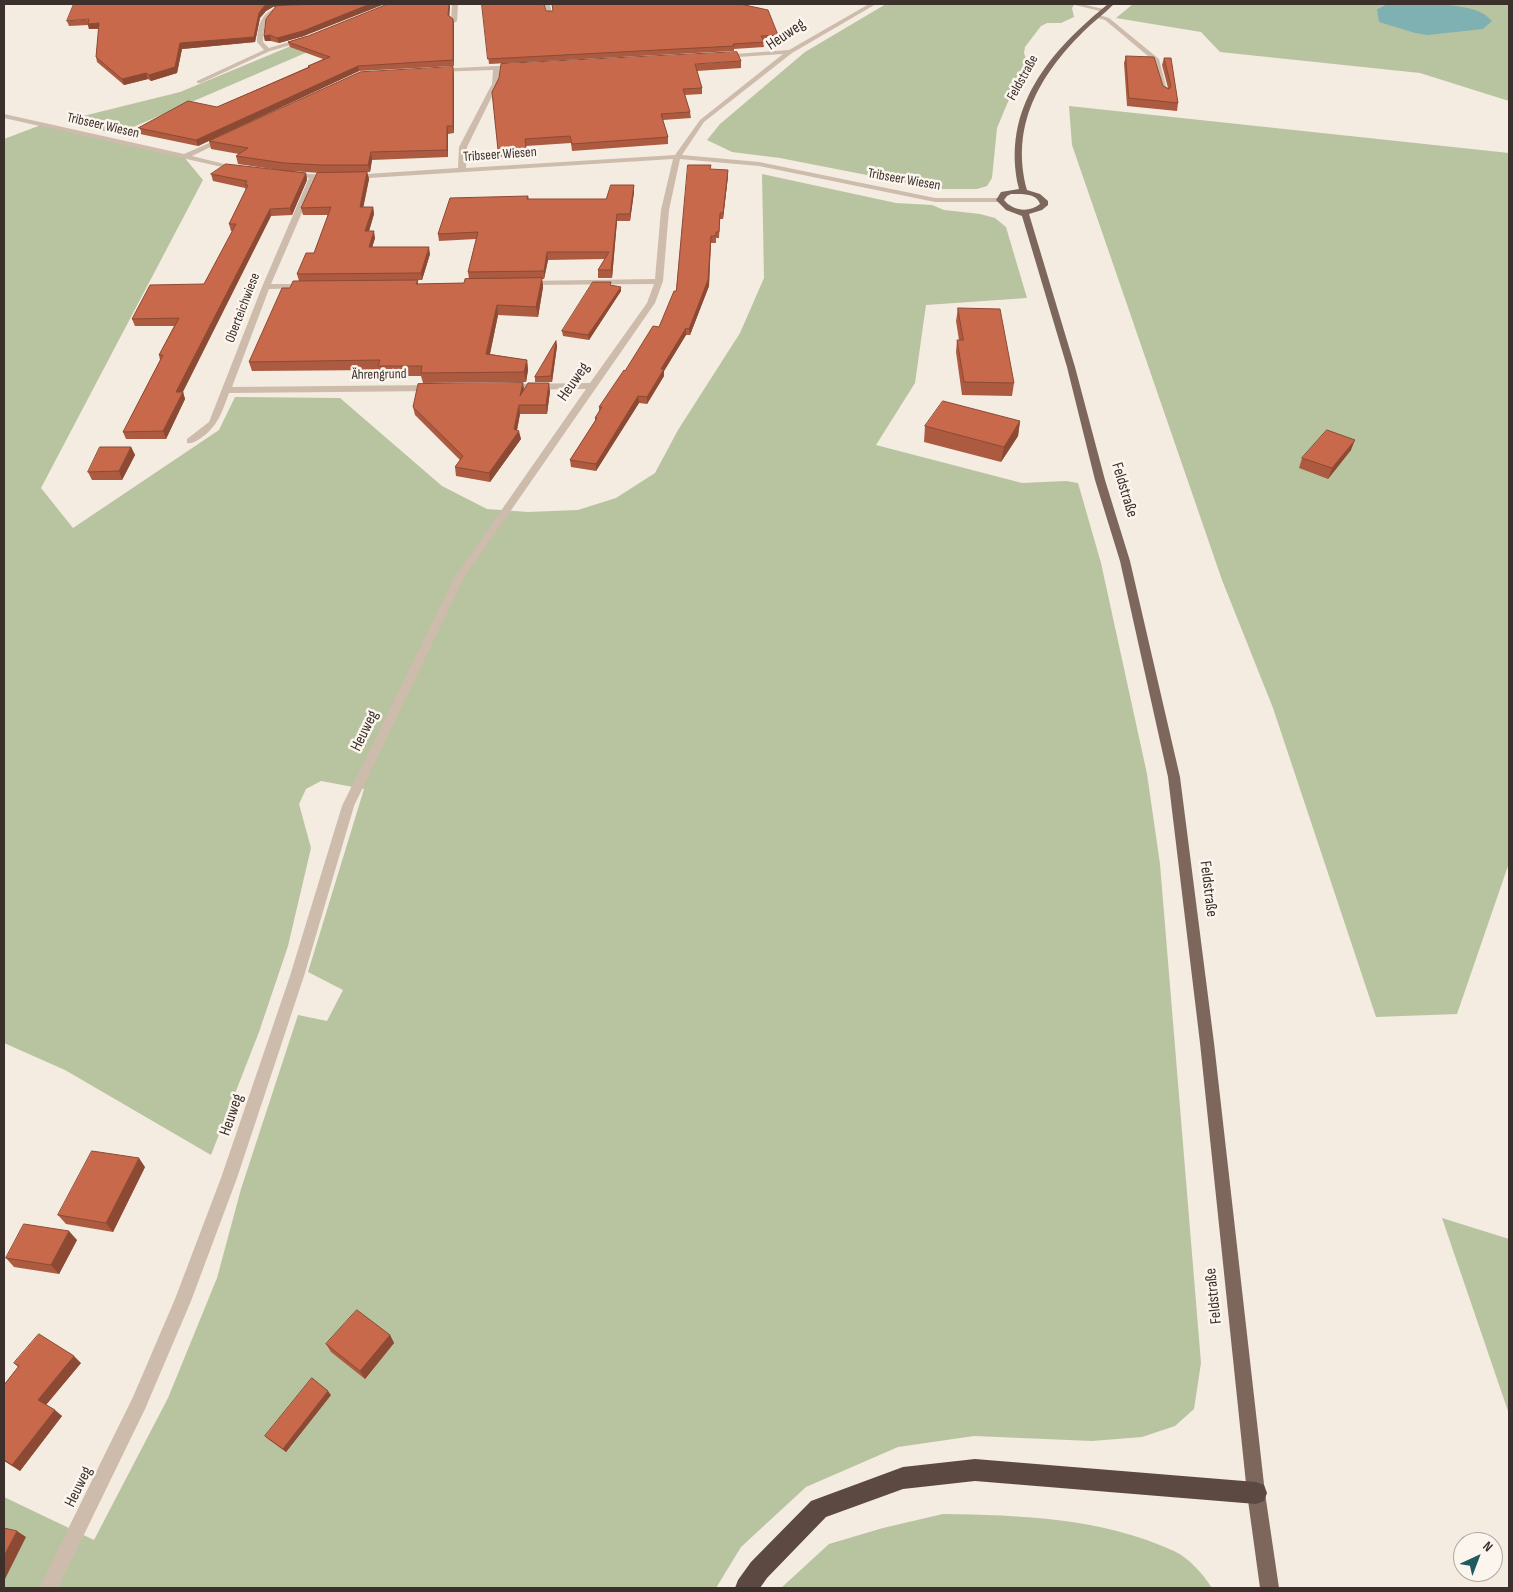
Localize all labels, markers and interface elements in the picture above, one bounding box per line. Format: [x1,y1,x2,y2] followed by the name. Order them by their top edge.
[763,15,809,55] street label: Heuweg
[1004,52,1042,104] street label: Feldstraße
[65,110,141,142] street label: Tribseer Wiesen
[463,144,537,166] street label: Tribseer Wiesen
[866,165,942,195] street label: Tribseer Wiesen
[222,271,264,345] street label: Oberteichwiese
[554,359,594,405] street label: Heuweg
[351,366,407,384] street label: Ährengrund
[1107,460,1141,520] street label: Feldstraße
[347,707,383,755] street label: Heuweg
[1195,860,1221,918] street label: Feldstraße
[216,1092,248,1138] street label: Heuweg
[1202,1267,1226,1325] street label: Feldstraße
[61,1463,97,1511] street label: Heuweg
[1453,1532,1503,1582] north arrow
[1479,1538,1496,1555] text: N

